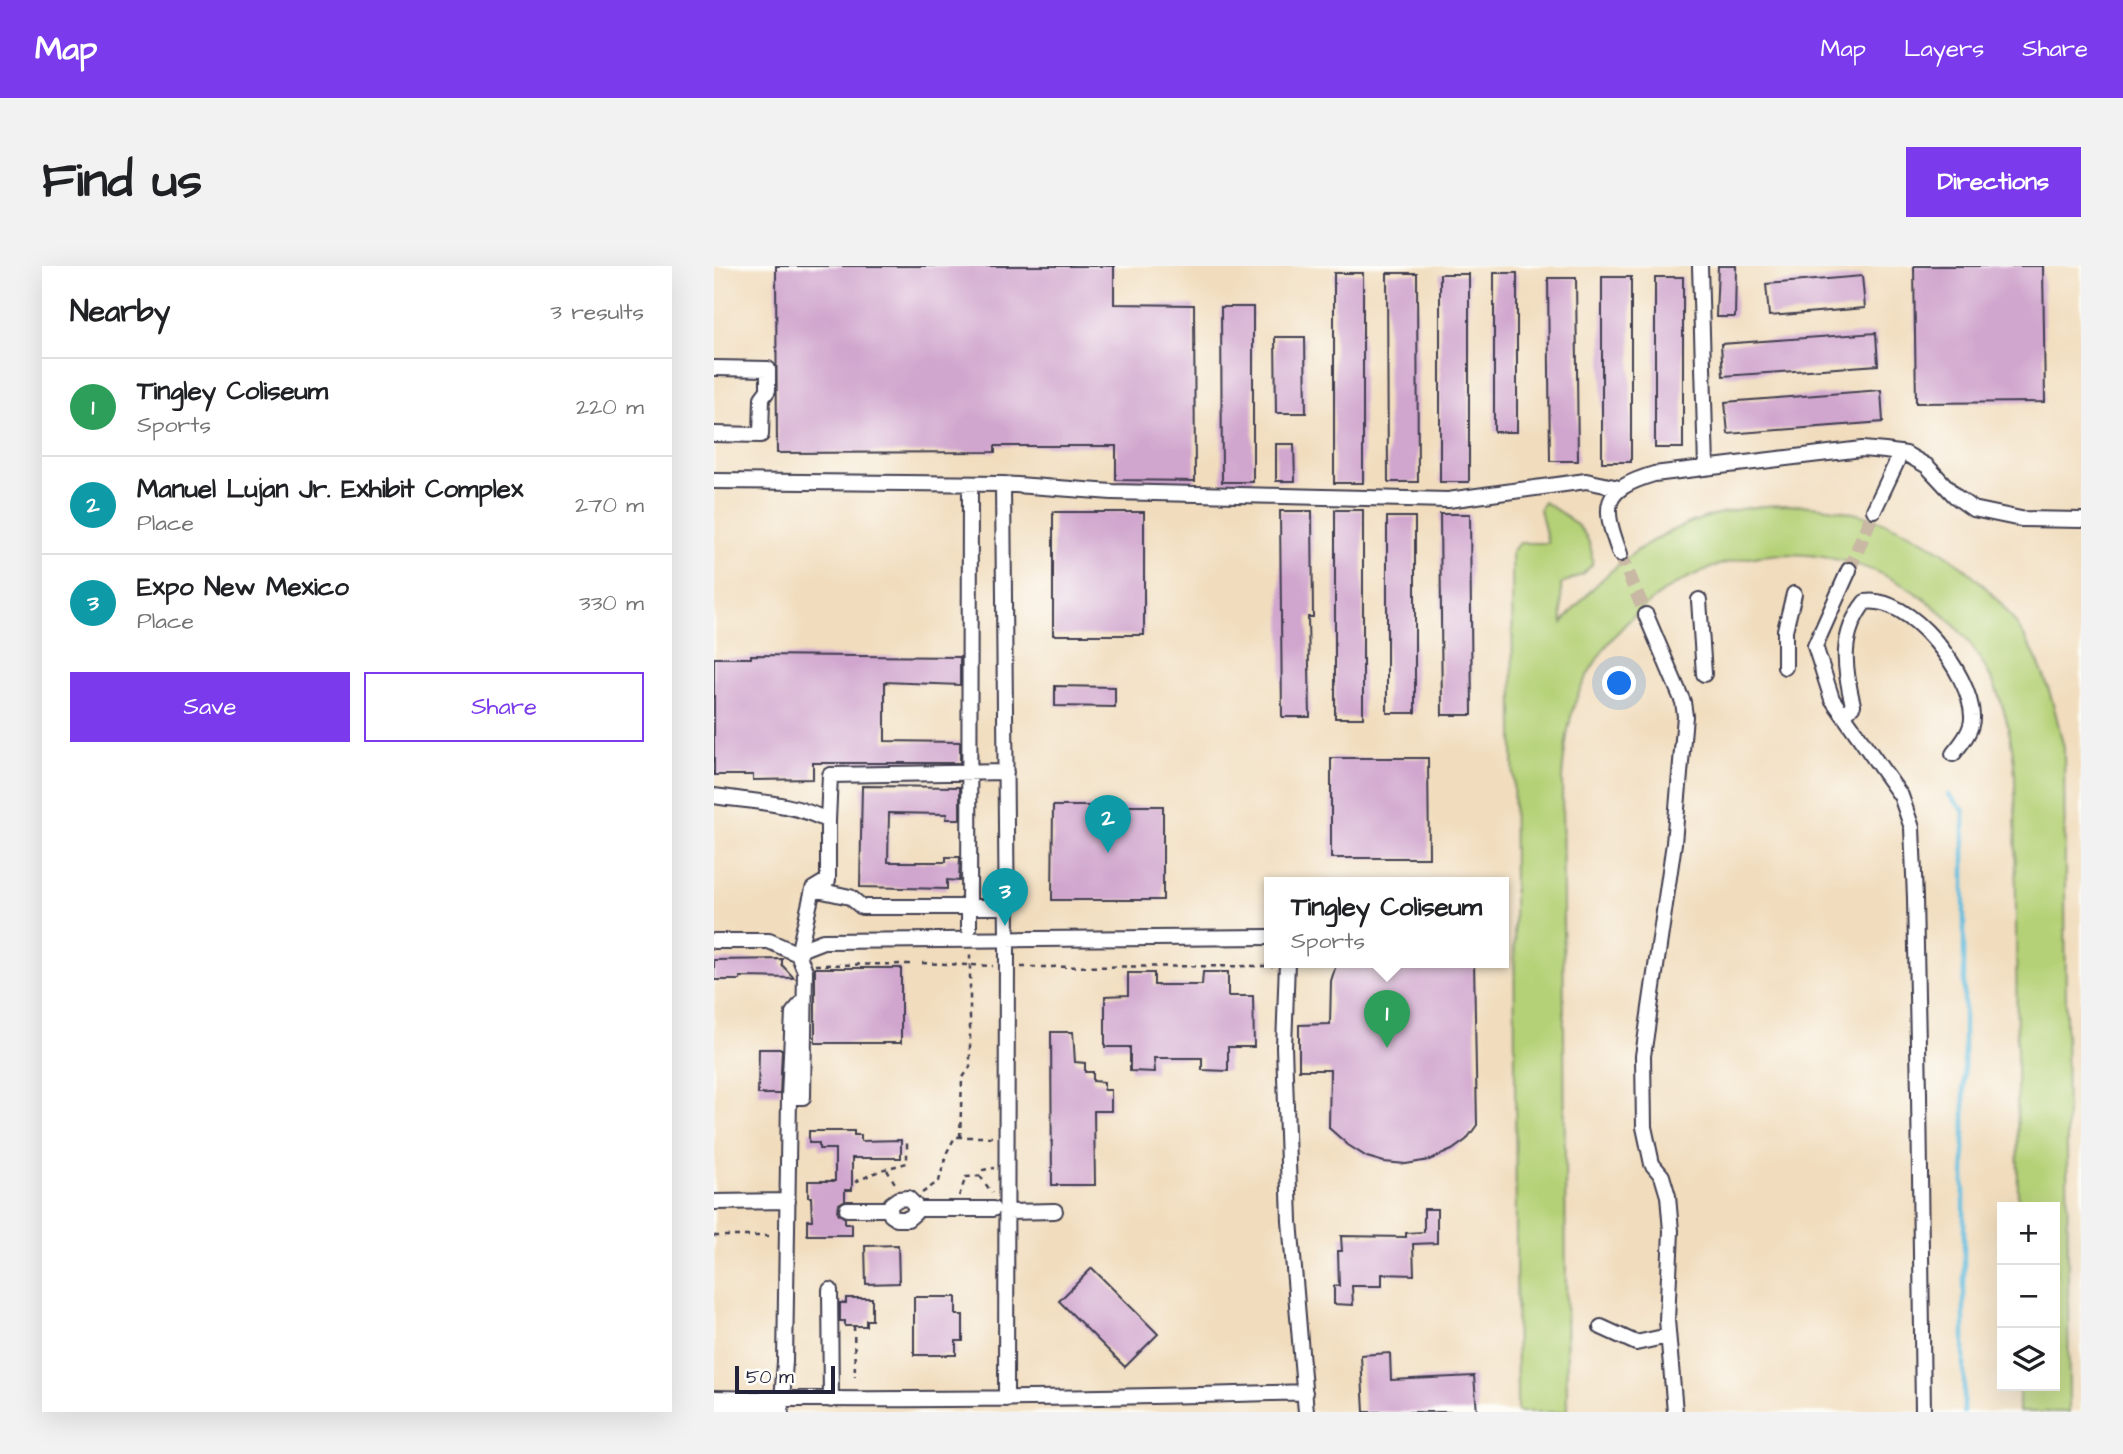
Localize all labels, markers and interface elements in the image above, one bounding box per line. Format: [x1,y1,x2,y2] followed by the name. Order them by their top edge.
[35,26,97,72] text: Map
[1821,32,1866,66] text: Map
[1904,32,1984,66] text: Layers
[2022,32,2088,66] text: Share
[1906,147,2081,217] button: Directions
[42,148,202,216] text: Find us
[70,291,170,333] text: Nearby
[550,296,644,328] text: 3 results
[137,373,328,409] text: Tingley Coliseum
[92,391,94,423] text: 1
[576,391,644,423] text: 220 m
[137,409,211,441] text: Sports
[137,471,523,507] text: Manuel Lujan Jr. Exhibit Complex
[86,489,100,521] text: 2
[575,489,644,521] text: 270 m
[137,507,194,539] text: Place
[137,569,349,605] text: Expo New Mexico
[87,587,99,619] text: 3
[579,587,644,619] text: 330 m
[137,605,194,637] text: Place
[1602,666,1636,700] your location
[70,672,350,742] button: Save
[364,672,644,742] button: Share
[1085,795,1131,853] pin: 2
[982,868,1028,926] pin: 3
[1264,877,1509,968] popup
[1291,889,1482,925] text: Tingley Coliseum
[1291,925,1365,957] text: Sports
[1364,990,1410,1048] pin: 1
[1997,1202,2060,1391] map controls
[1997,1202,2060,1265] button: +
[1997,1265,2060,1328] button: −
[1997,1328,2060,1391] button: layers
[735,1363,835,1395] scale bar
[746,1364,794,1391] text: 50 m

